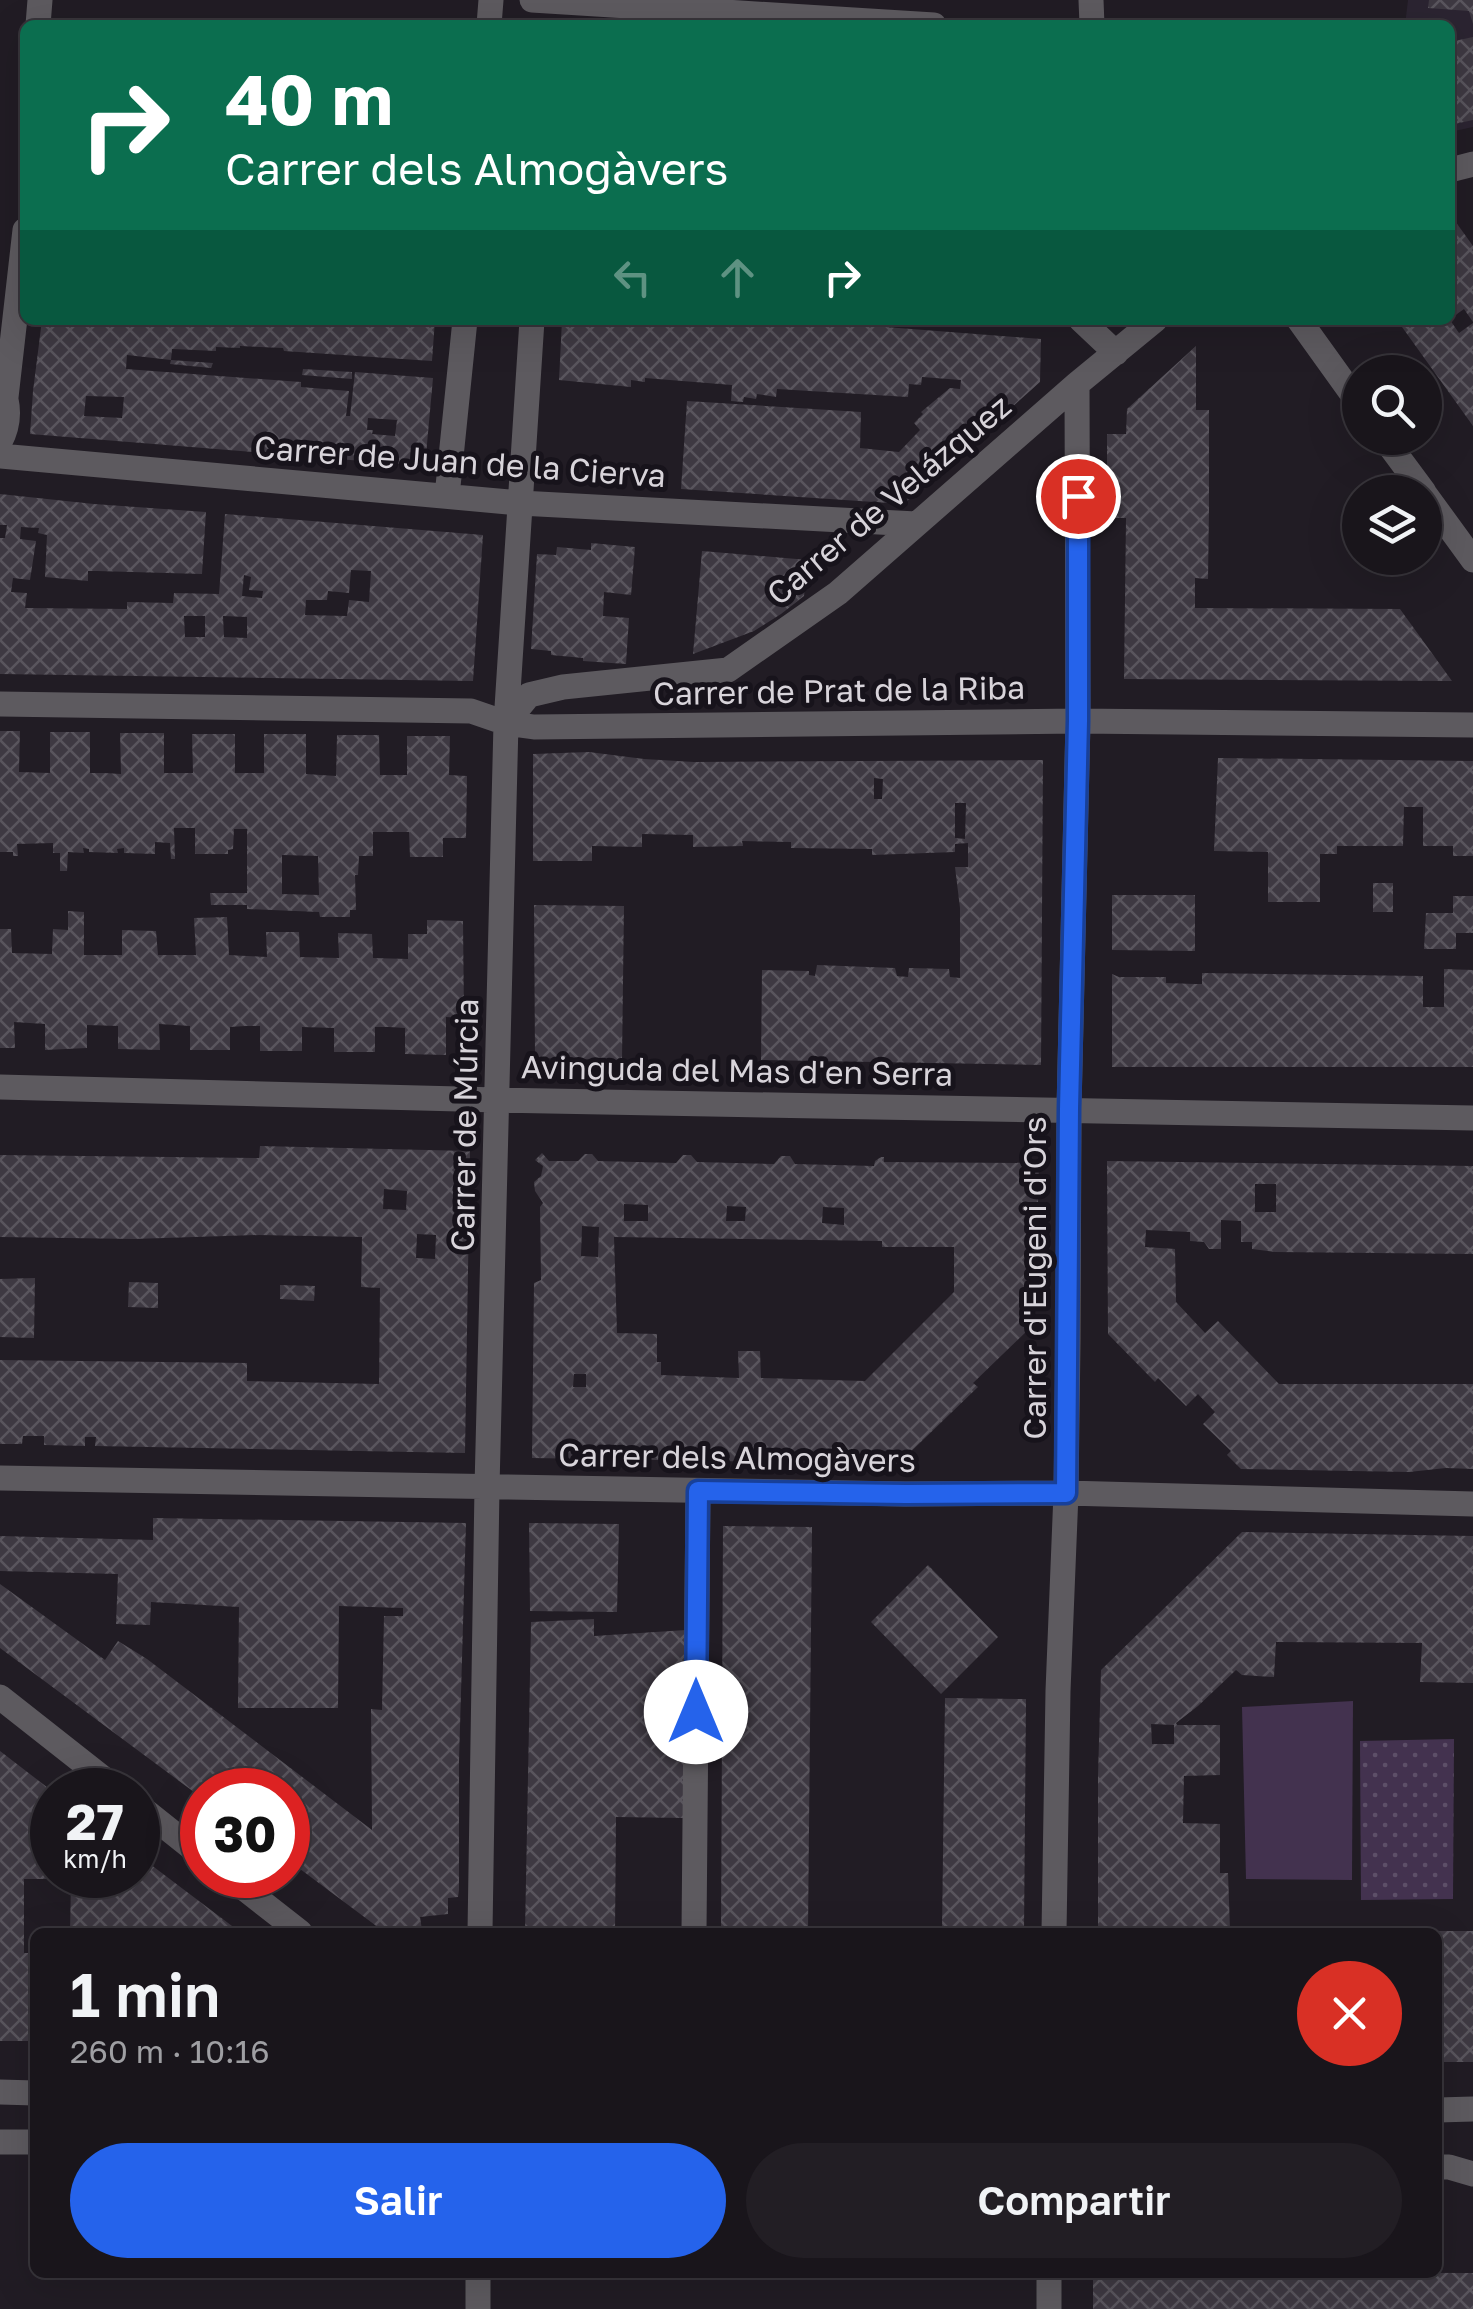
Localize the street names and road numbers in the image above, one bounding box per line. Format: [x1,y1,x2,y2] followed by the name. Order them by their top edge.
[759,386,1018,612] street label: Carrer de Velázquez
[253,428,667,494] street label: Carrer de Juan de la Cierva
[653,668,1025,712] street label: Carrer de Prat de la Riba
[443,998,485,1252] street label: Carrer de Múrcia
[521,1047,953,1093] street label: Avinguda del Mas d'en Serra
[1015,1116,1053,1440] street label: Carrer d'Eugeni d'Ors
[558,1435,916,1479] street label: Carrer dels Almogàvers

